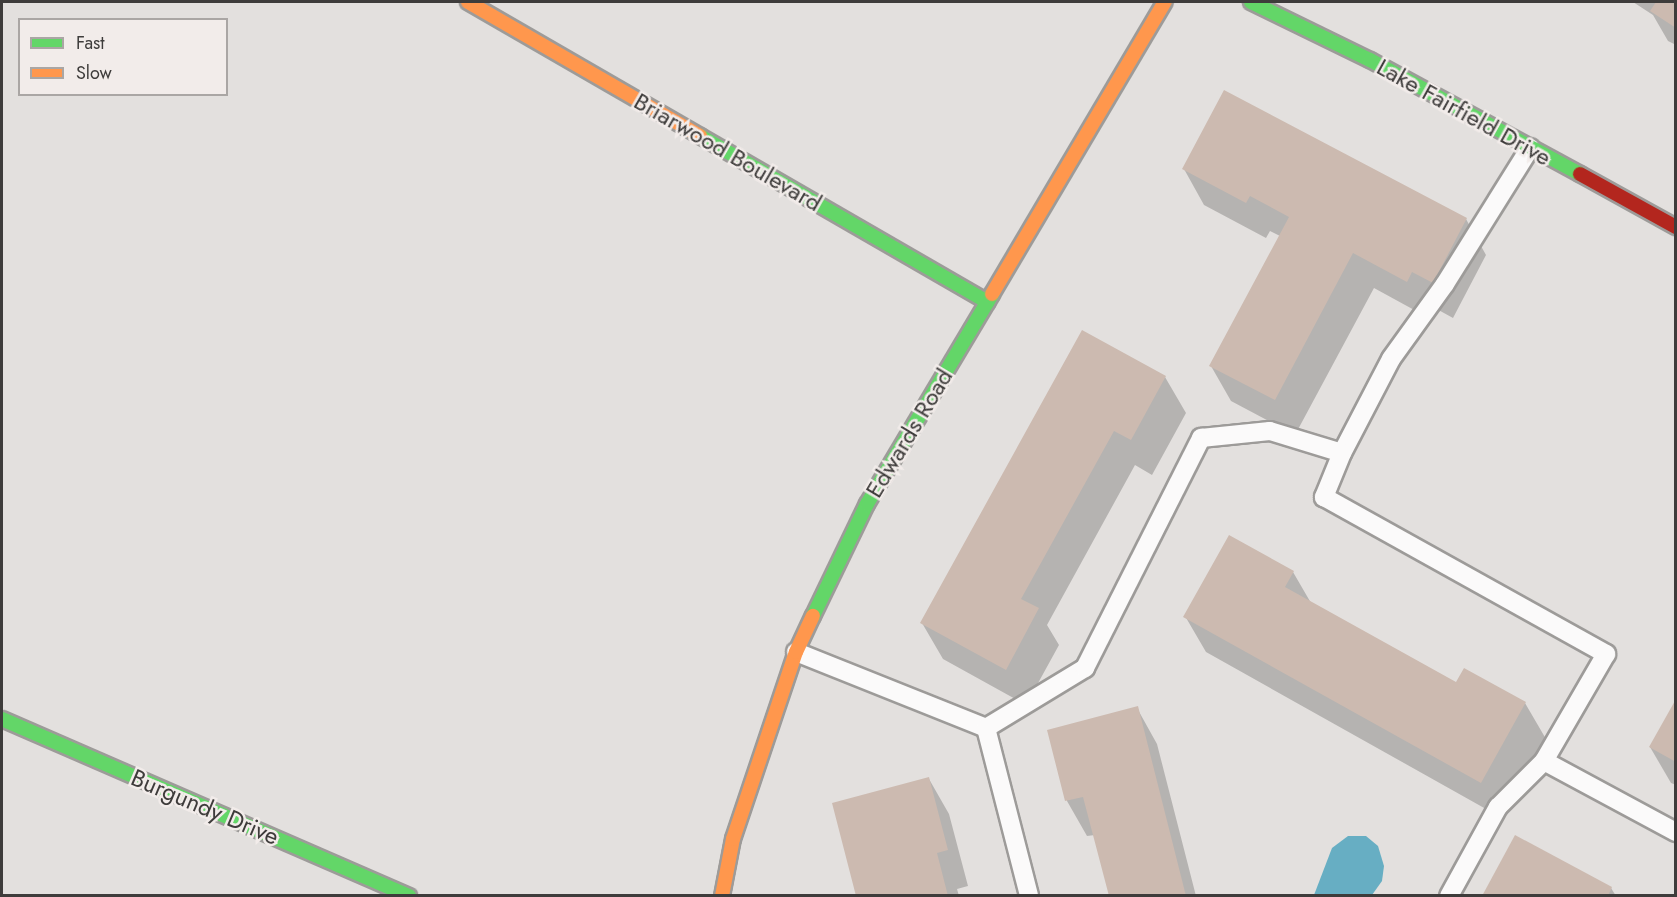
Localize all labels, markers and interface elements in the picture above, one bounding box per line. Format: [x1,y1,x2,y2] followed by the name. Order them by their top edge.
[18,18,228,96] legend
[76,30,105,56] text: Fast
[1372,52,1556,172] street label: Lake Fairfield Drive
[76,60,112,86] text: Slow
[629,87,827,217] street label: Briarwood Boulevard
[859,363,959,503] street label: Edwards Road
[127,763,283,851] street label: Burgundy Drive

